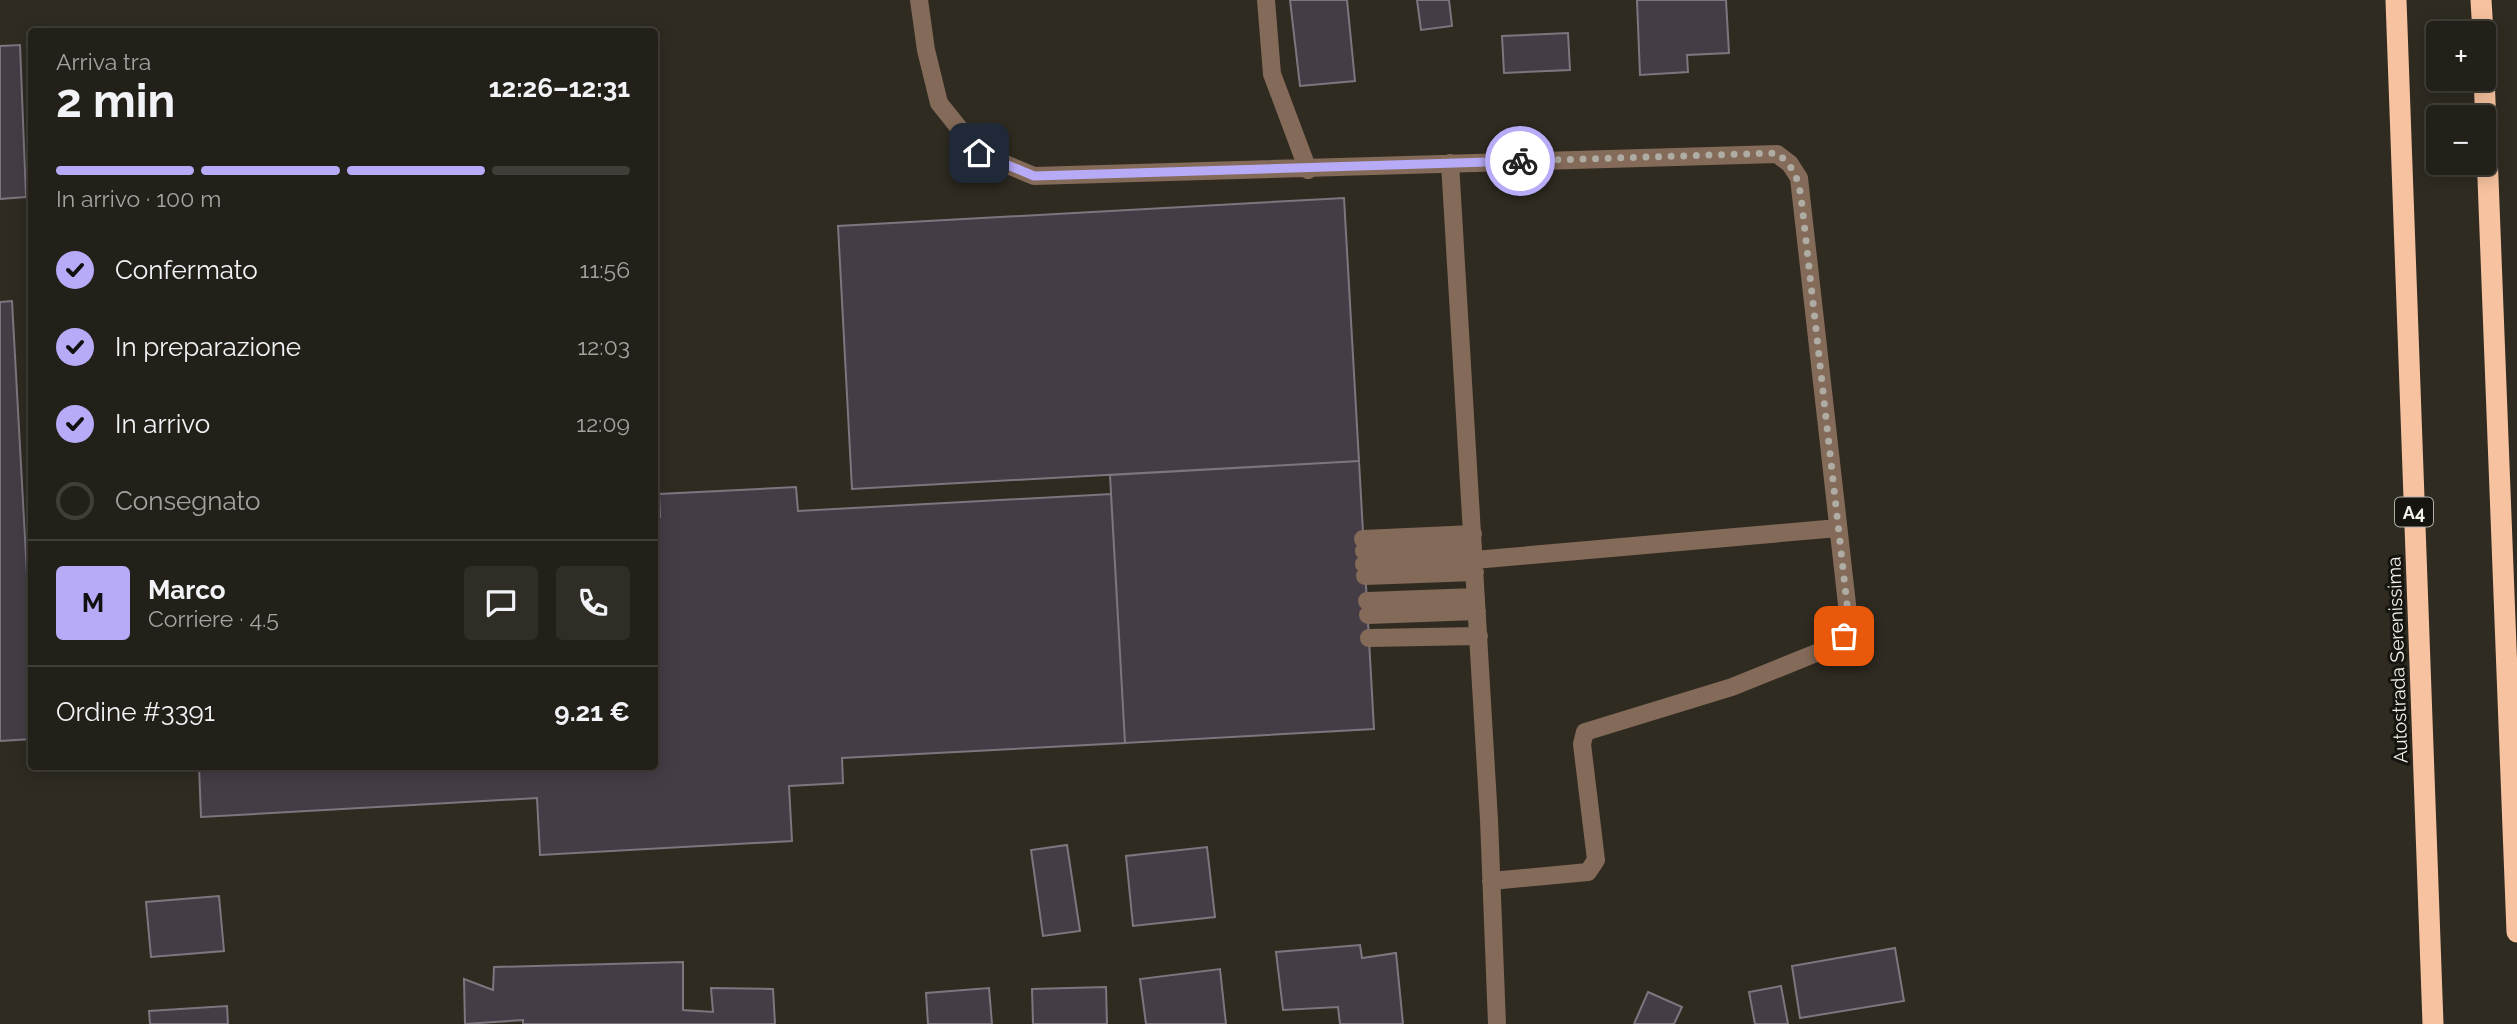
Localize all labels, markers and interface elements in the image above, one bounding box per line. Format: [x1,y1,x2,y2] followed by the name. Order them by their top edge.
[2426,21,2496,175] map controls
[2426,21,2496,91] button: +
[56,48,151,75] text: Arriva tra
[489,73,630,103] text: 12:26–12:31
[56,74,175,128] text: 2 min
[2426,105,2496,175] button: −
[949,123,1009,183] pin
[1485,126,1555,196] courier
[960,134,998,172] icon: home
[1501,142,1539,180] icon: bike
[56,185,221,212] text: In arrivo · 100 m
[56,251,94,289] icon: check
[115,255,258,285] text: Confermato
[580,256,630,283] text: 11:56
[56,328,94,366] icon: check
[115,332,301,362] text: In preparazione
[577,333,630,360] text: 12:03
[56,405,94,443] icon: check
[115,409,210,439] text: In arrivo
[576,410,630,437] text: 12:09
[115,486,261,516] text: Consegnato
[2395,498,2433,526] road number: A4
[2382,556,2412,764] street label: Autostrada Serenissima
[464,566,538,640] button: chat
[556,566,630,640] button: phone
[148,575,225,605] text: Marco
[82,588,104,618] text: M
[148,605,279,632] text: Corriere · 4.5
[1814,606,1874,666] pin
[1825,617,1863,655] icon: bag
[56,697,215,727] text: Ordine #3391
[554,697,630,727] text: 9.21 €

